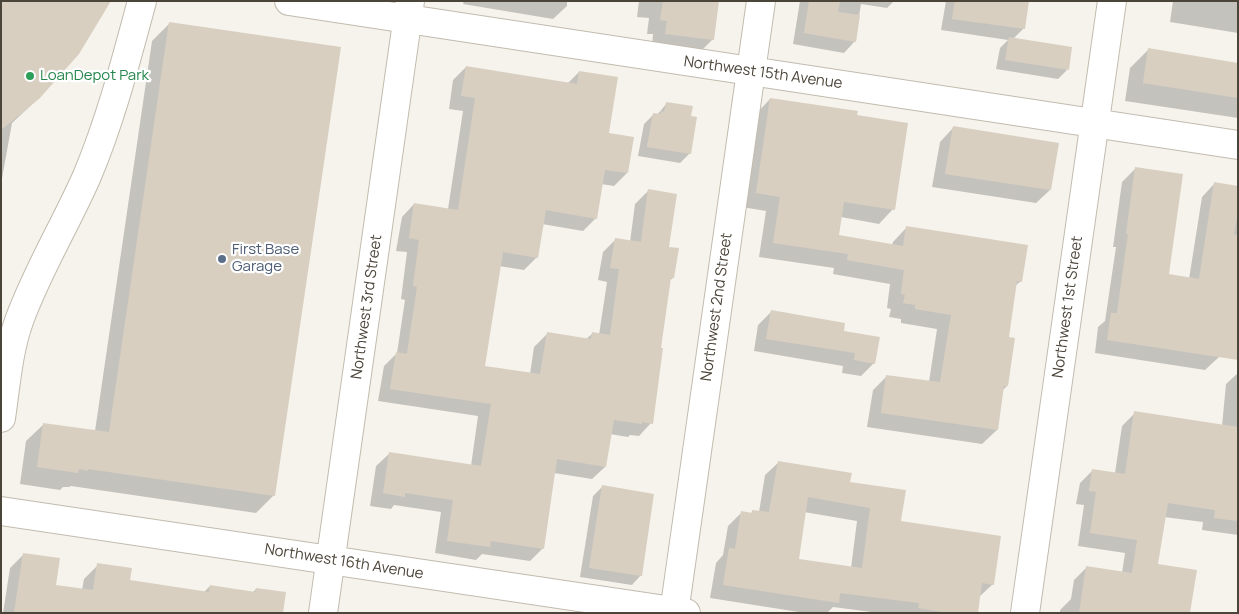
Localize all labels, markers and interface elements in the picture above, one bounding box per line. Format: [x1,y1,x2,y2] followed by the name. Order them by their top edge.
[682,53,844,93] street label: Northwest 15th Avenue
[40,67,149,85] place label: LoanDepot Park
[24,70,36,82] marker: LoanDepot Park
[698,232,736,382] street label: Northwest 2nd Street
[348,234,386,380] street label: Northwest 3rd Street
[1049,235,1087,379] street label: Northwest 1st Street
[232,241,299,276] place label: First Base Garage
[216,253,228,265] marker: First Base Garage
[263,541,425,583] street label: Northwest 16th Avenue

